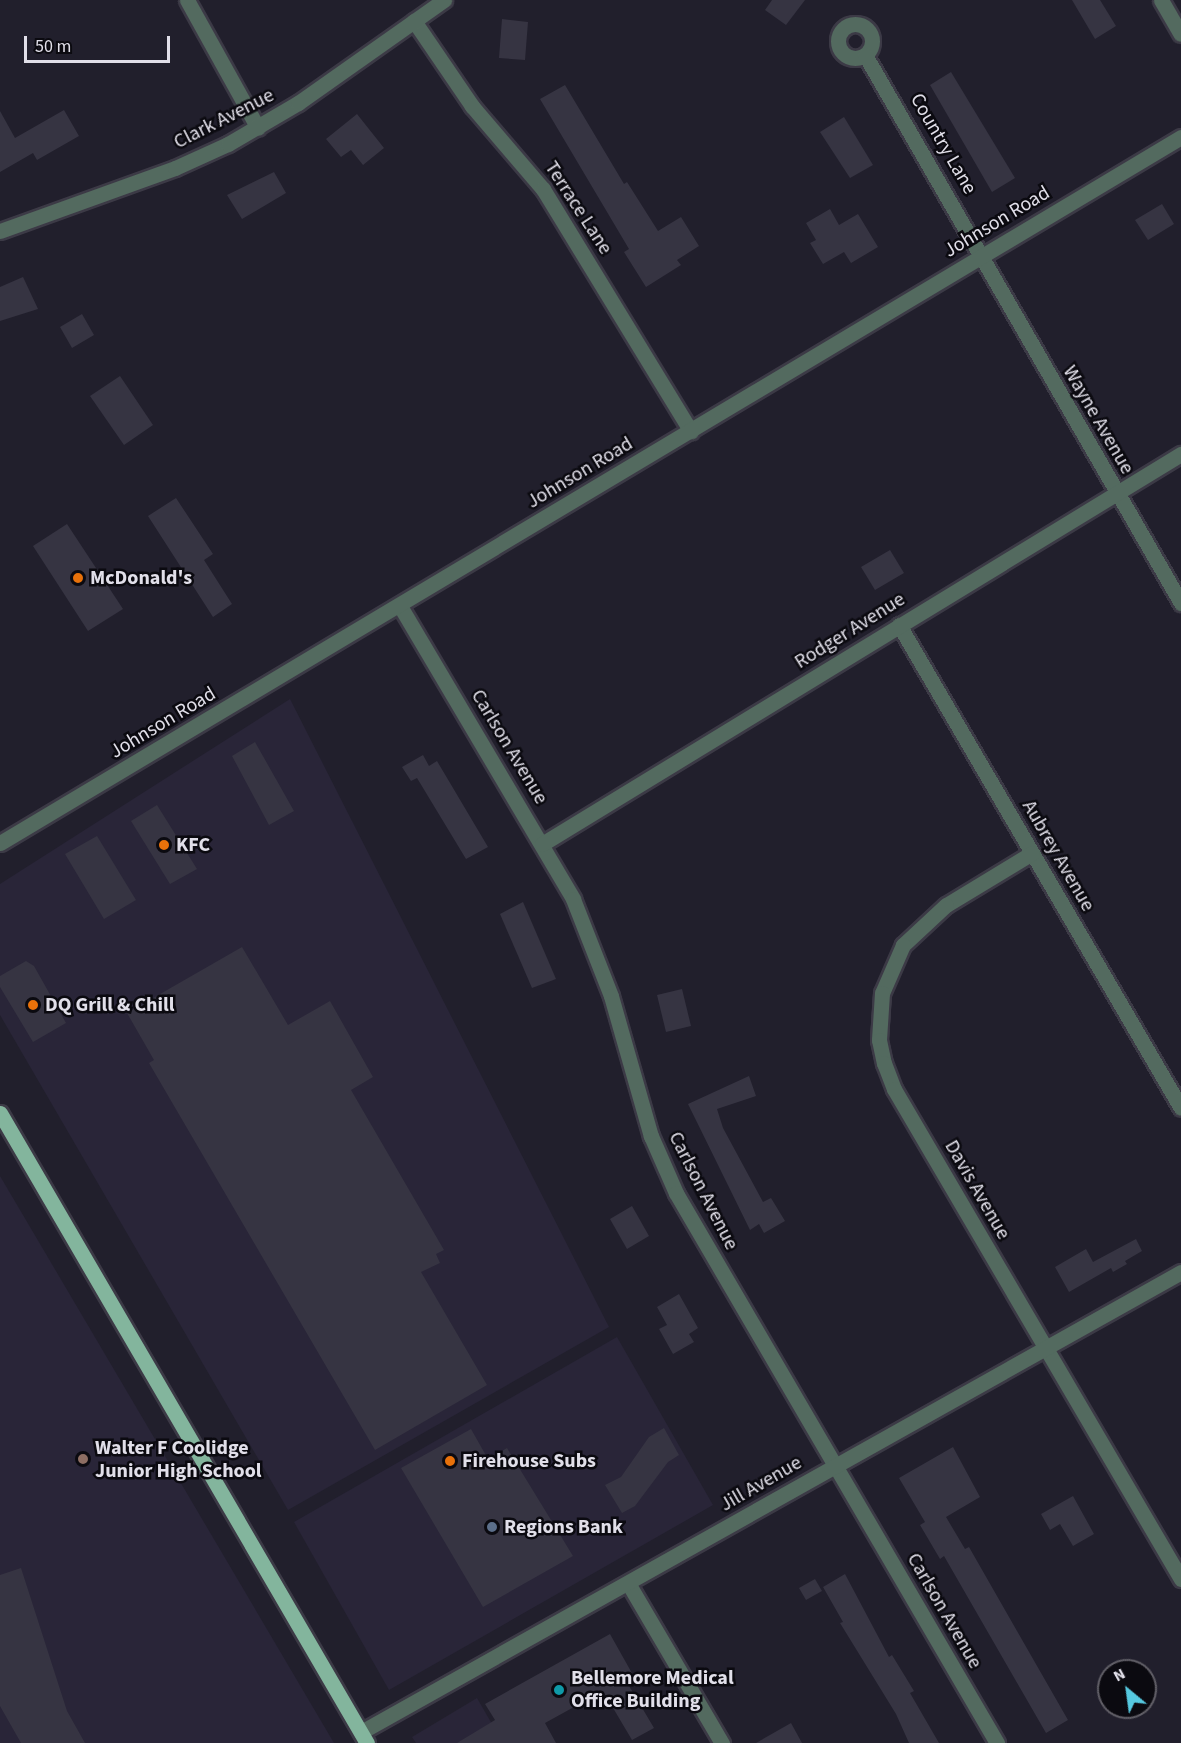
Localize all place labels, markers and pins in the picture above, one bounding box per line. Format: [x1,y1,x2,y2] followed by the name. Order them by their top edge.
[90,566,192,590] place label: McDonald's
[71,571,85,585] marker: McDonald's
[176,833,210,857] place label: KFC
[157,838,171,852] marker: KFC
[45,993,174,1017] place label: DQ Grill & Chill
[26,998,40,1012] marker: DQ Grill & Chill
[95,1436,261,1483] place label: Walter F Coolidge Junior High School
[462,1449,596,1473] place label: Firehouse Subs
[76,1452,90,1466] marker: Walter F Coolidge Junior High School
[443,1454,457,1468] marker: Firehouse Subs
[504,1515,623,1539] place label: Regions Bank
[485,1520,499,1534] marker: Regions Bank
[571,1666,734,1713] place label: Bellemore Medical Office Building
[552,1683,566,1697] marker: Bellemore Medical Office Building

